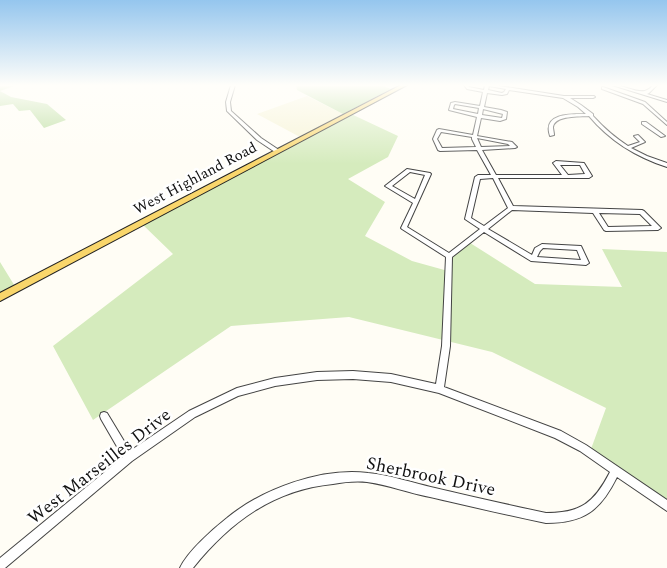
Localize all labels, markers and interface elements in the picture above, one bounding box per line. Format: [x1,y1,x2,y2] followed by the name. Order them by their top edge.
[129,136,261,221] street label: West Highland Road
[22,402,177,531] street label: West Marseilles Drive
[364,450,498,503] street label: Sherbrook Drive

